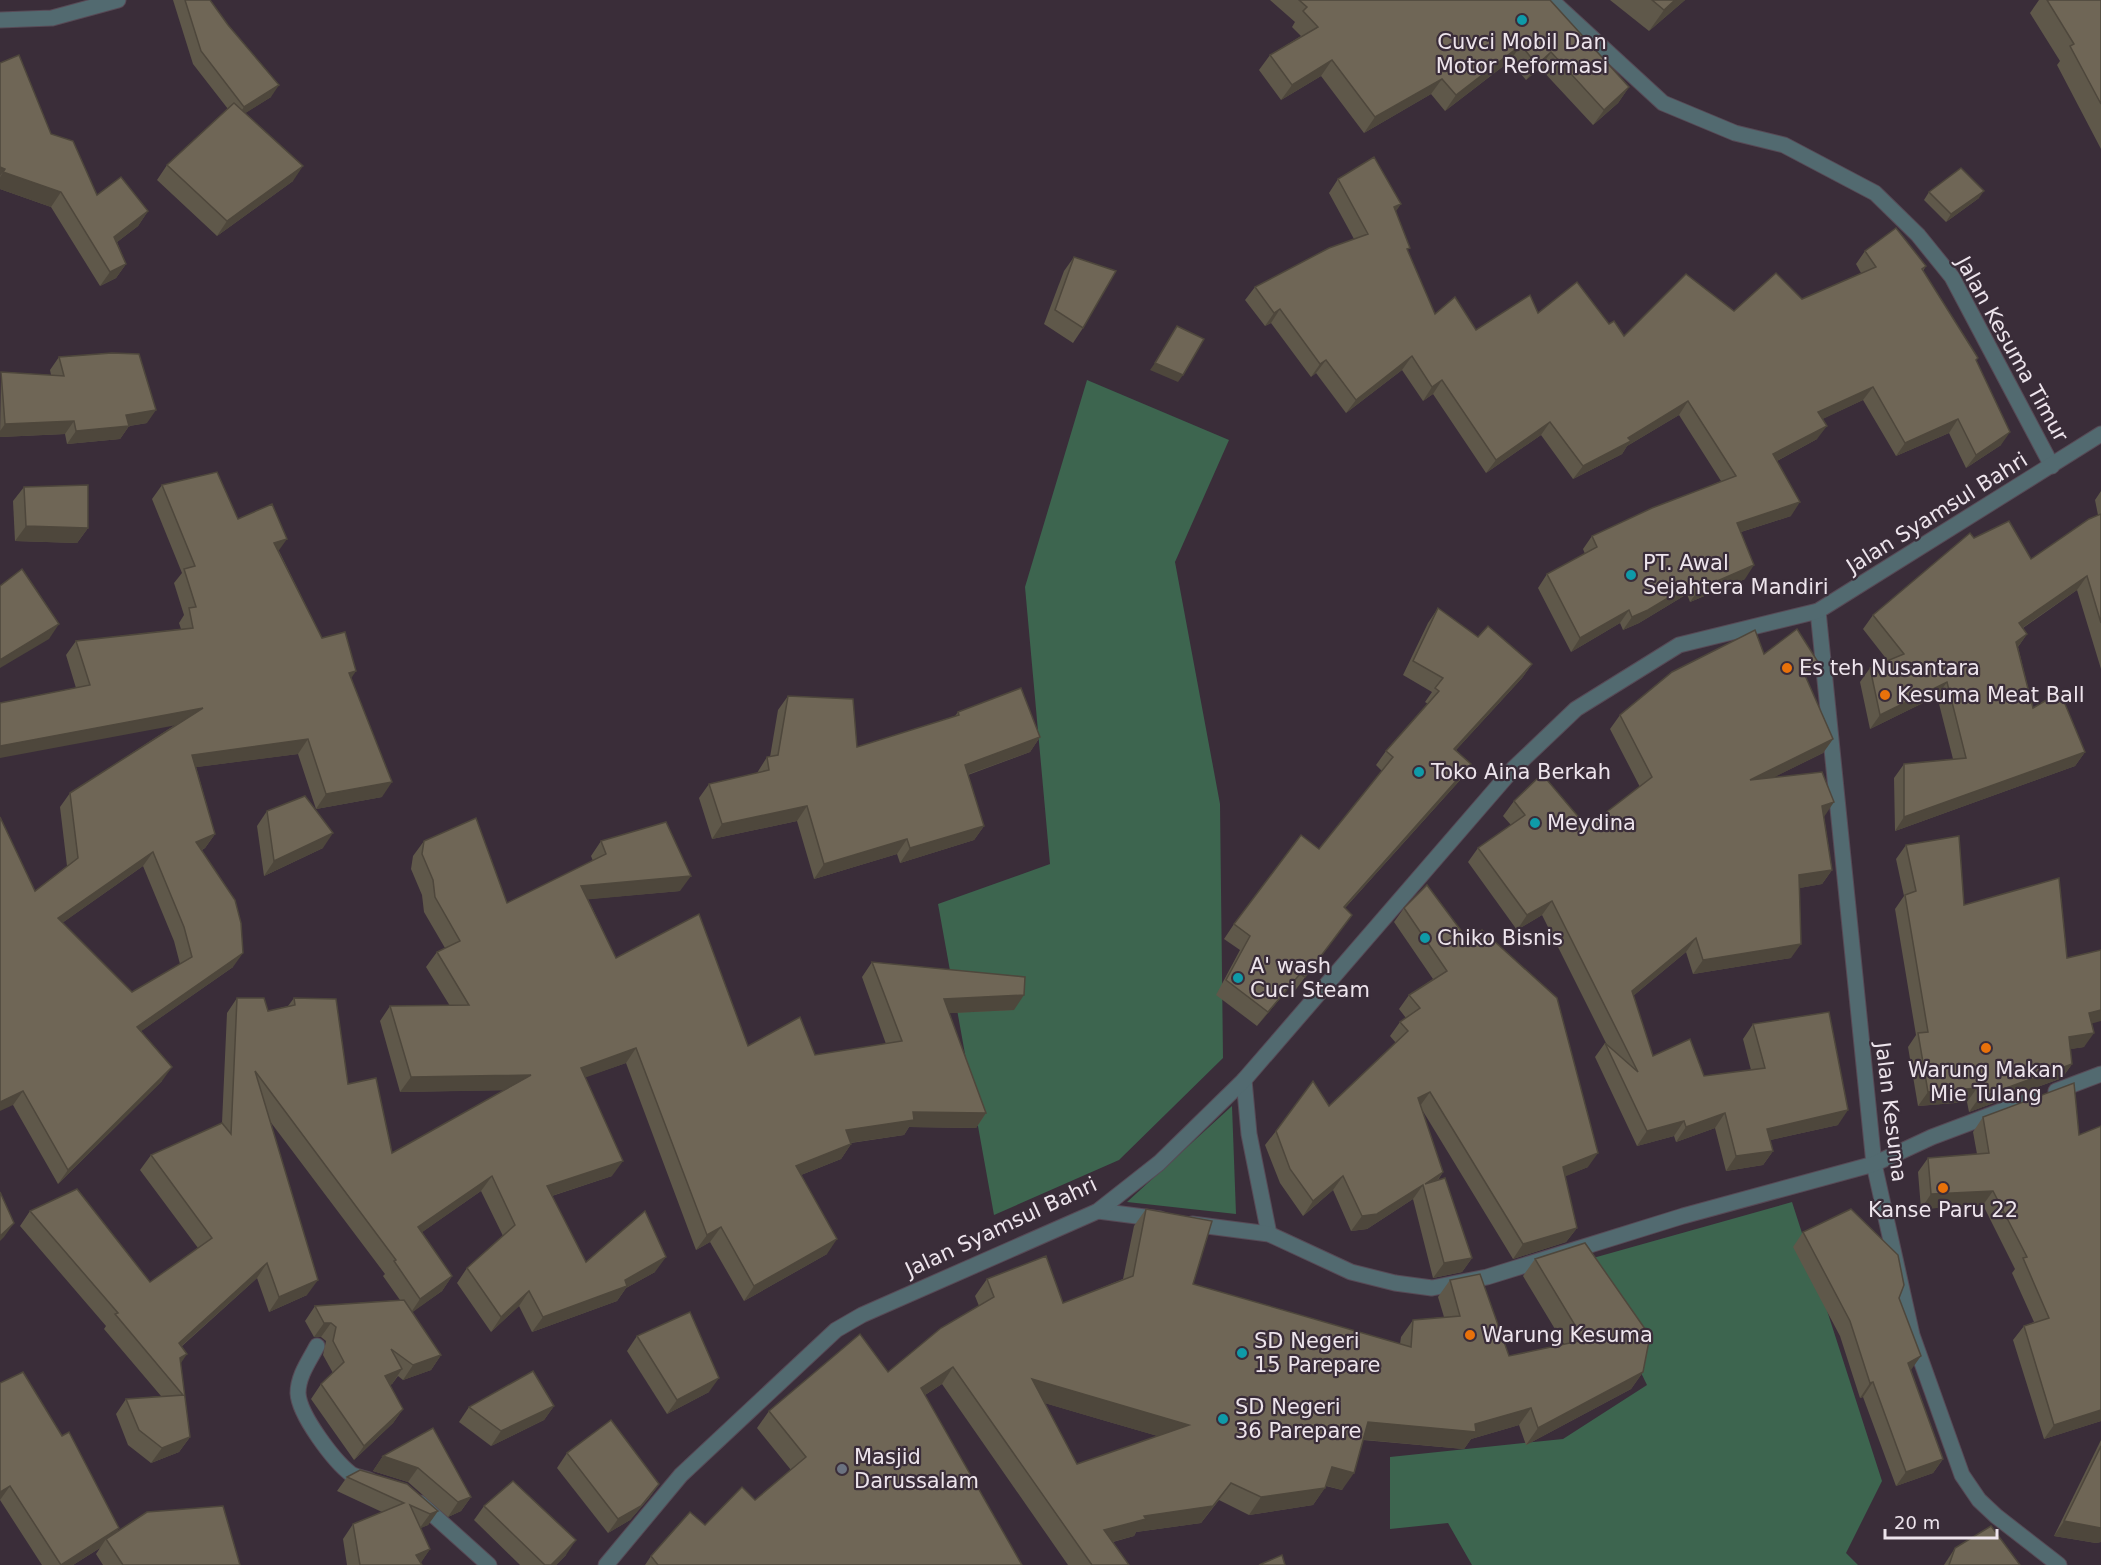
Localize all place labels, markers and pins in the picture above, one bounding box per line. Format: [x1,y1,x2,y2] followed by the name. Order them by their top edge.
[1515,13,1529,27] marker: Cuvci Mobil Dan Motor Reformasi
[1436,30,1608,78] place label: Cuvci Mobil Dan Motor Reformasi
[1643,551,1829,599] place label: PT. Awal Sejahtera Mandiri
[1624,568,1638,582] marker: PT. Awal Sejahtera Mandiri
[1799,656,1980,680] place label: Es teh Nusantara
[1780,661,1794,675] marker: Es teh Nusantara
[1897,683,2085,707] place label: Kesuma Meat Ball
[1878,688,1892,702] marker: Kesuma Meat Ball
[1430,760,1611,784] place label: Toko Aina Berkah
[1412,765,1426,779] marker: Toko Aina Berkah
[1547,811,1636,835] place label: Meydina
[1528,816,1542,830] marker: Meydina
[1437,926,1563,950] place label: Chiko Bisnis
[1418,931,1432,945] marker: Chiko Bisnis
[1250,954,1370,1002] place label: A' wash Cuci Steam
[1231,971,1245,985] marker: A' wash Cuci Steam
[1979,1041,1993,1055] marker: Warung Makan Mie Tulang
[1908,1058,2064,1106] place label: Warung Makan Mie Tulang
[1936,1181,1950,1195] marker: Kanse Paru 22
[1868,1198,2018,1222] place label: Kanse Paru 22
[1482,1323,1653,1347] place label: Warung Kesuma
[1463,1328,1477,1342] marker: Warung Kesuma
[1254,1329,1380,1377] place label: SD Negeri 15 Parepare
[1235,1346,1249,1360] marker: SD Negeri 15 Parepare
[1235,1395,1361,1443] place label: SD Negeri 36 Parepare
[1216,1412,1230,1426] marker: SD Negeri 36 Parepare
[854,1445,979,1493] place label: Masjid Darussalam
[835,1462,849,1476] marker: Masjid Darussalam

